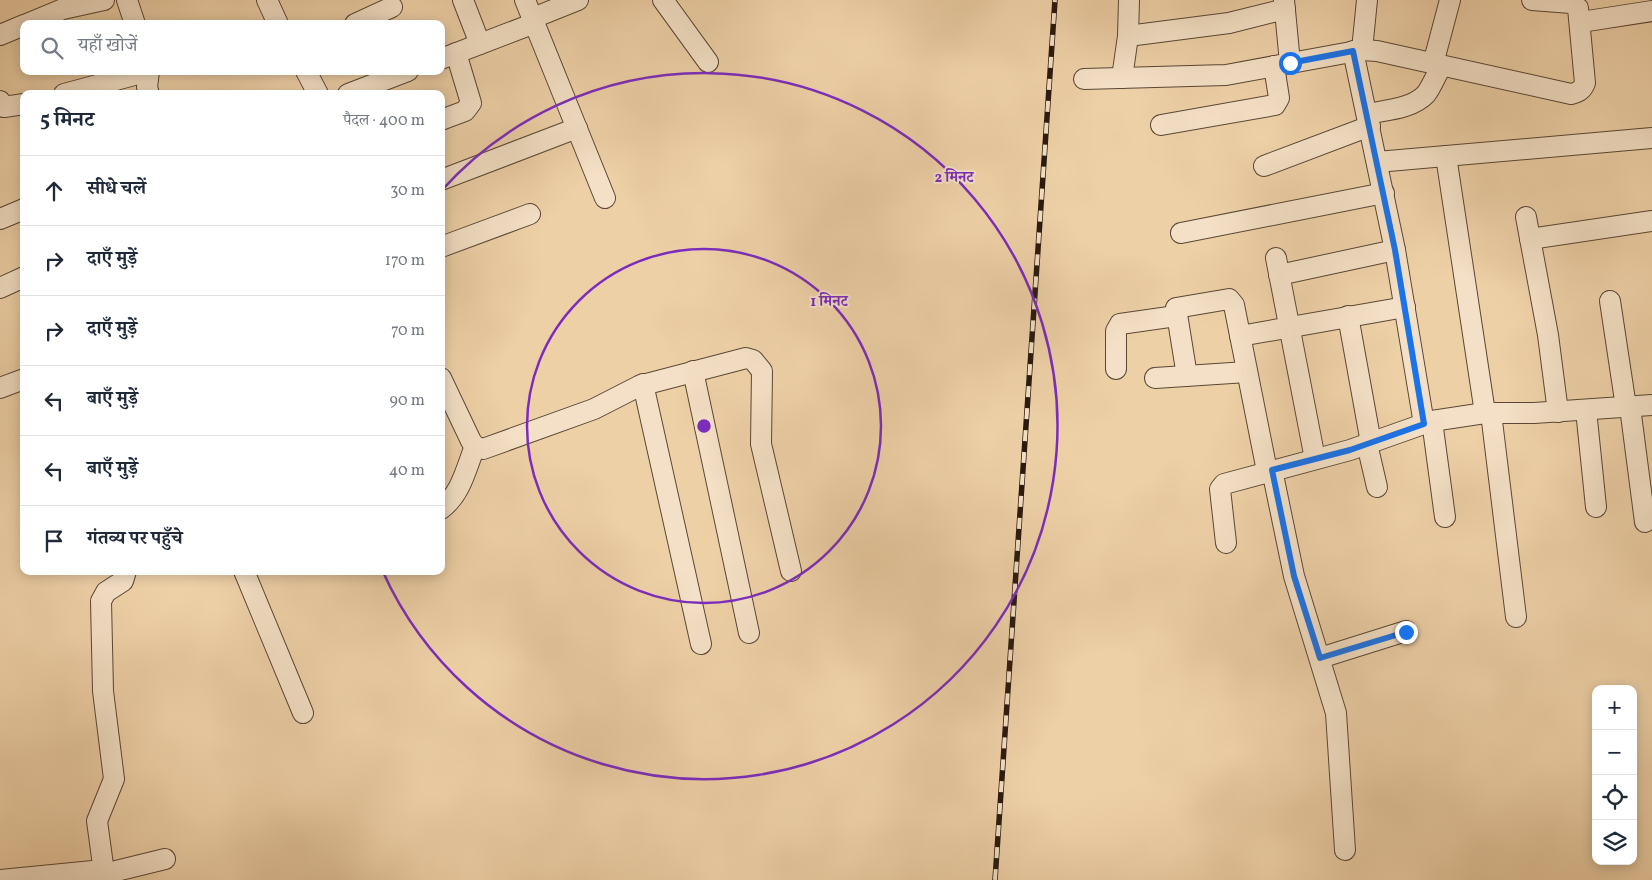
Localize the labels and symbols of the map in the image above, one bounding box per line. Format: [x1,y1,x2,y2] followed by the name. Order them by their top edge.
[1279,52,1302,75] route start
[934,168,975,189] text: 2 मिनट
[810,292,849,313] text: 1 मिनट
[695,417,713,435] centre of rings
[1395,621,1418,644] route end

